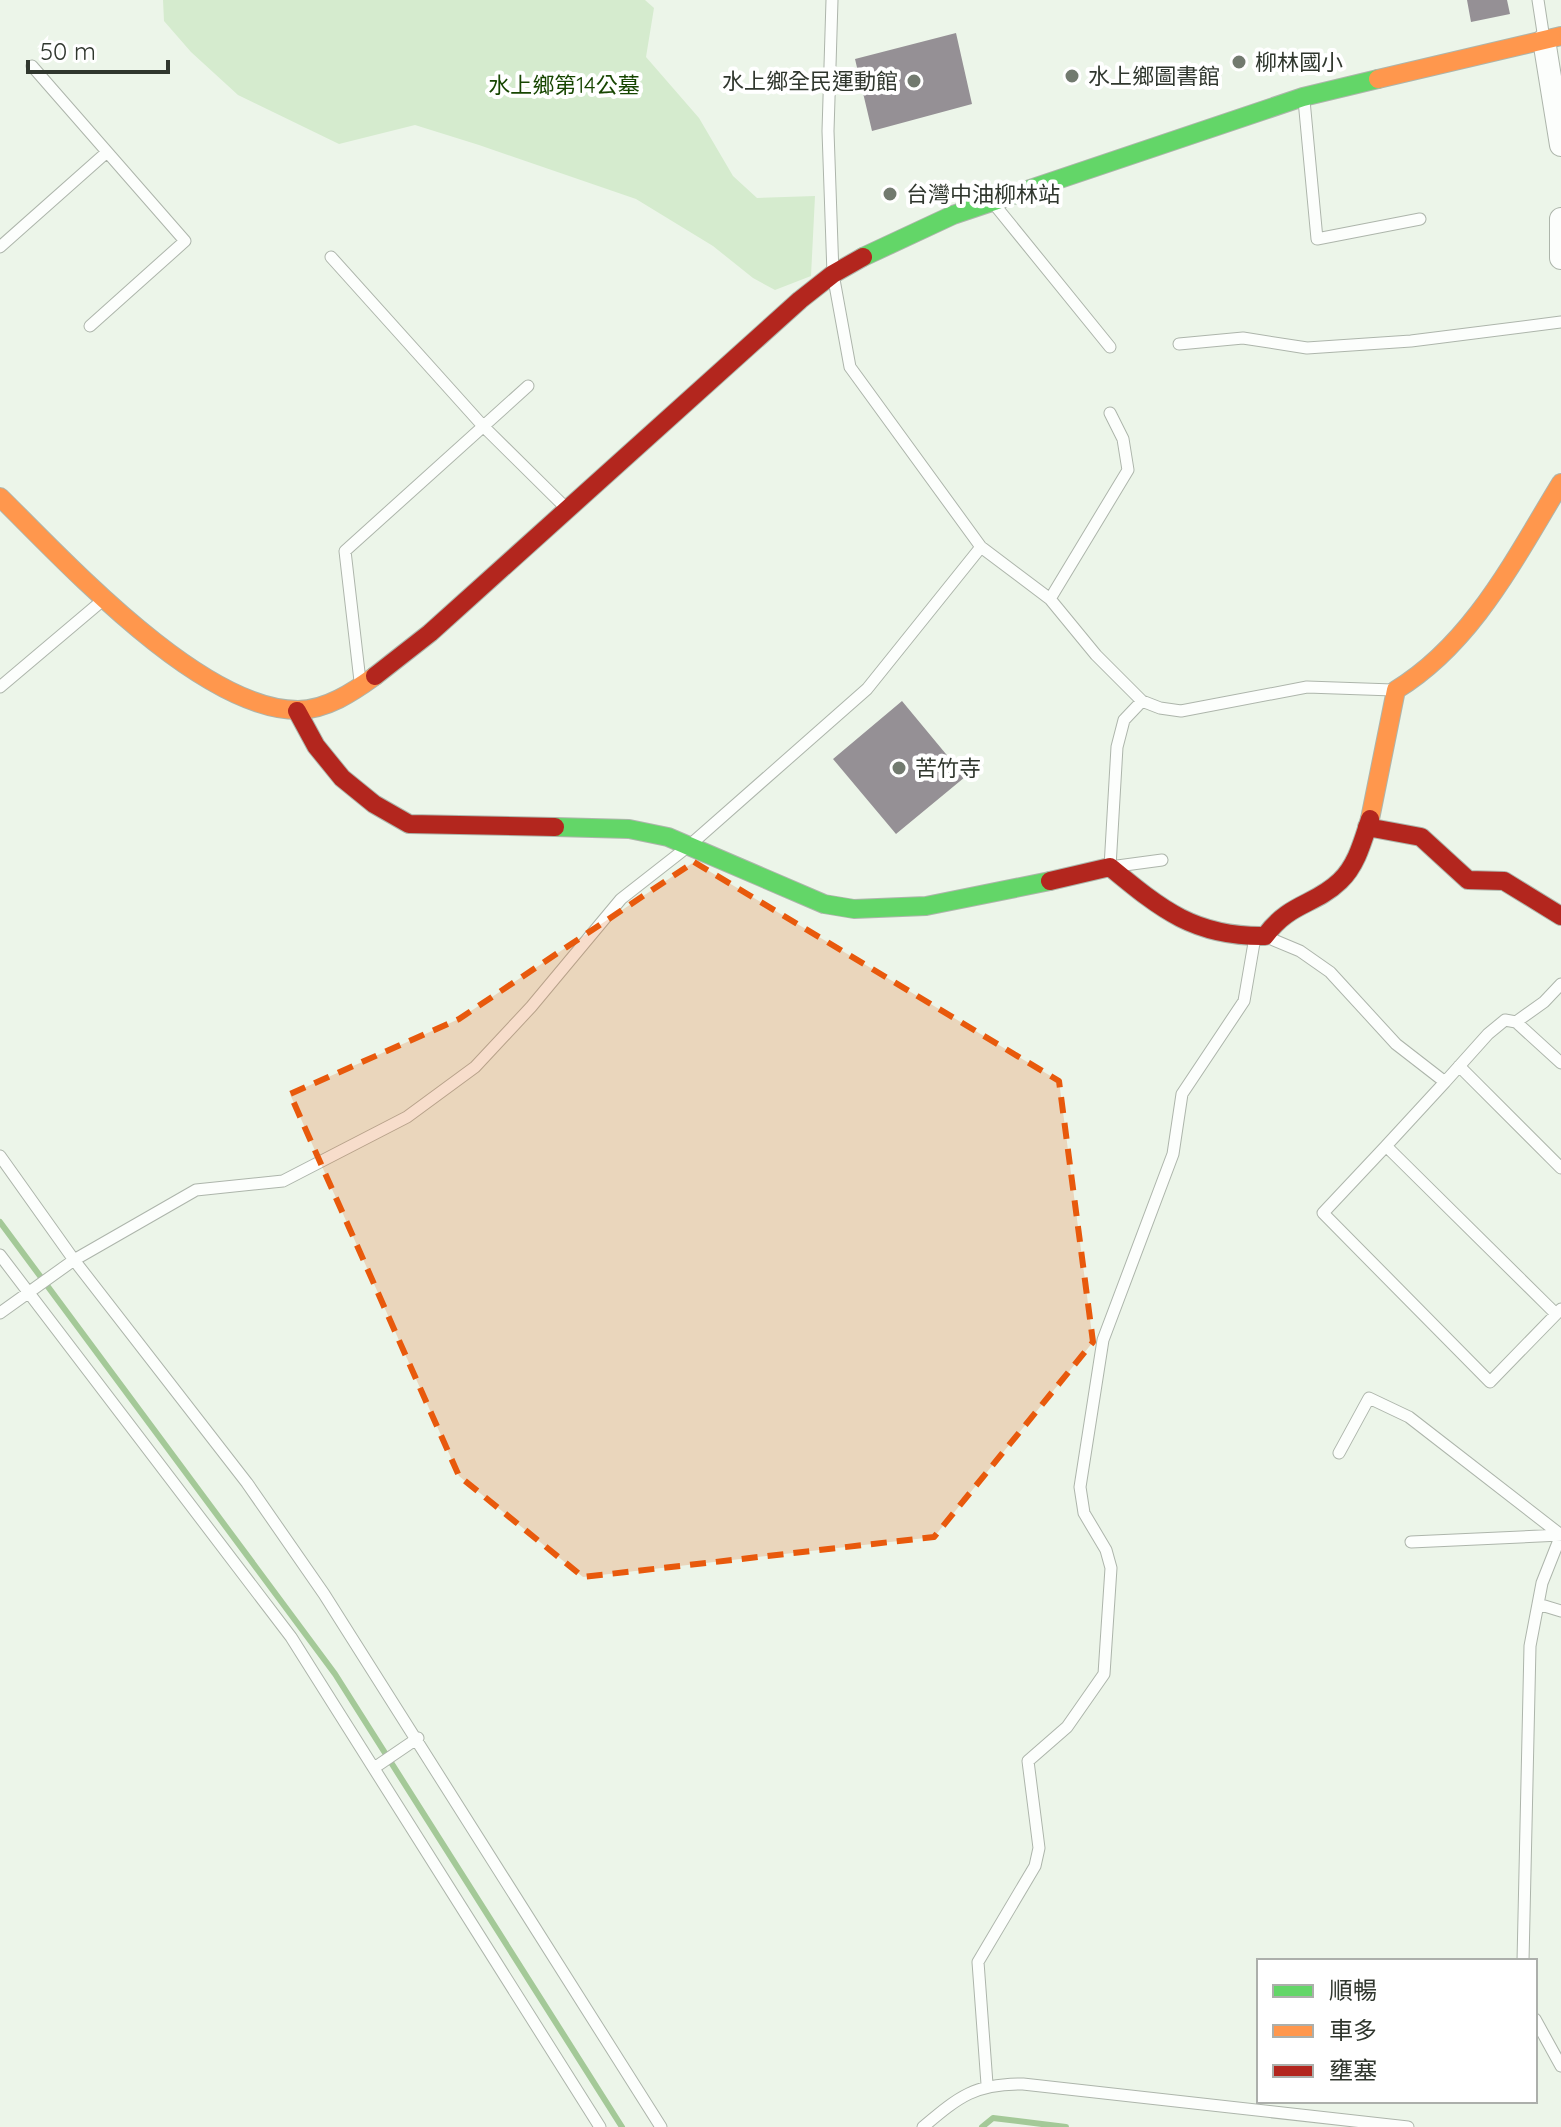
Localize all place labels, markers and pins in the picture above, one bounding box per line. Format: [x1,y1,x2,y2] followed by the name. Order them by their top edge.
[1255,48,1343,76] place label: 柳林國小
[1230,53,1248,71] marker: 柳林國小
[1088,62,1220,90] place label: 水上鄉圖書館
[722,67,898,95] place label: 水上鄉全民運動館
[1063,67,1081,85] marker: 水上鄉圖書館
[905,72,923,90] marker: 水上鄉全民運動館
[906,180,1060,208] place label: 台灣中油柳林站
[881,185,899,203] marker: 台灣中油柳林站
[915,754,981,782] place label: 苦竹寺
[890,759,908,777] marker: 苦竹寺

